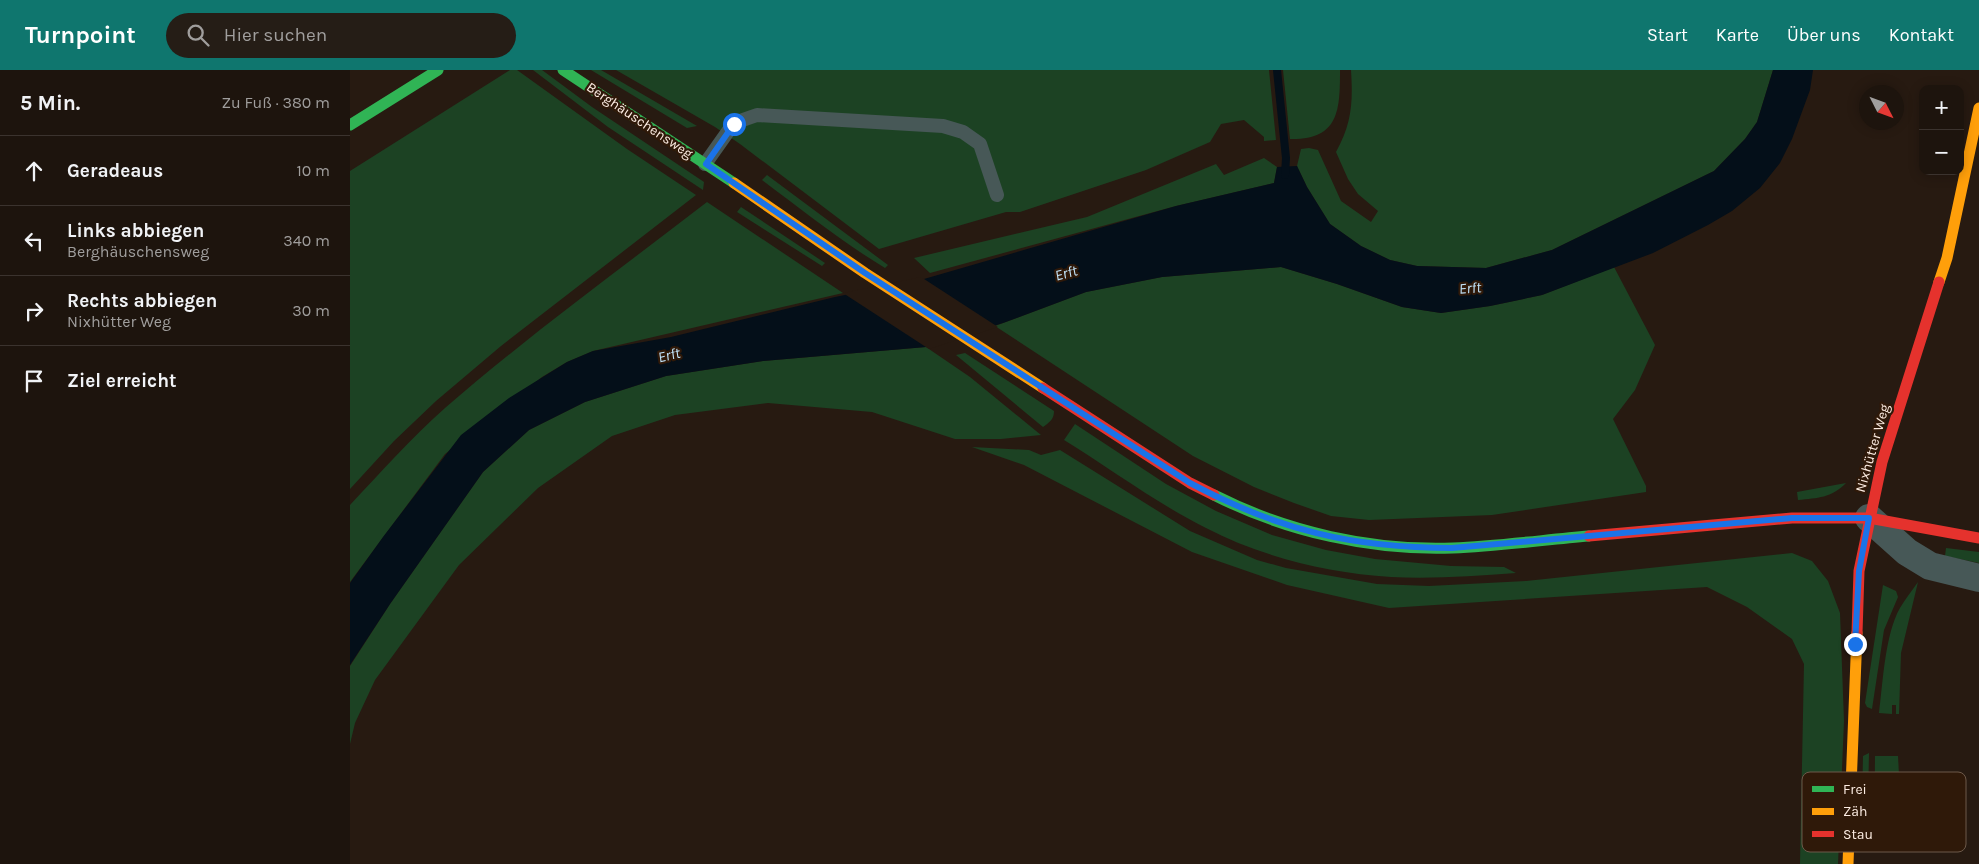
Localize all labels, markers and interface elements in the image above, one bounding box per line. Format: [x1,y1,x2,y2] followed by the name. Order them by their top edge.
[166,13,516,58] search box
[25,21,136,49] text: Turnpoint
[184,21,212,49] icon: search
[224,24,327,46] text: Hier suchen
[1647,24,1688,46] text: Start
[1716,24,1759,46] text: Karte
[1787,24,1861,46] text: Über uns
[1889,24,1954,46] text: Kontakt
[583,79,696,162] street label: Berghäuschensweg
[1859,85,1904,130] north arrow
[1919,85,1964,175] map controls
[1919,85,1964,130] button: +
[20,91,80,115] text: 5 Min.
[222,93,330,112] text: Zu Fuß · 380 m
[723,113,746,136] route start
[1919,130,1964,175] button: −
[20,157,48,185] icon: ahead
[67,160,163,182] text: Geradeaus
[296,161,330,180] text: 10 m
[67,220,204,242] text: Links abbiegen
[20,227,48,255] icon: left
[283,231,330,250] text: 340 m
[67,242,209,261] text: Berghäuschensweg
[1053,261,1080,285] water label: Erft
[1458,278,1483,298] water label: Erft
[67,290,217,312] text: Rechts abbiegen
[20,297,48,325] icon: right
[292,301,330,320] text: 30 m
[67,312,171,331] text: Nixhütter Weg
[656,343,683,366] water label: Erft
[20,367,48,395] icon: arrive
[67,370,177,392] text: Ziel erreicht
[1852,402,1893,494] street label: Nixhütter Weg
[1844,633,1867,656] route end
[1802,772,1966,852] legend
[1843,781,1867,798] text: Frei
[1843,803,1867,820] text: Zäh
[1843,826,1873,843] text: Stau

